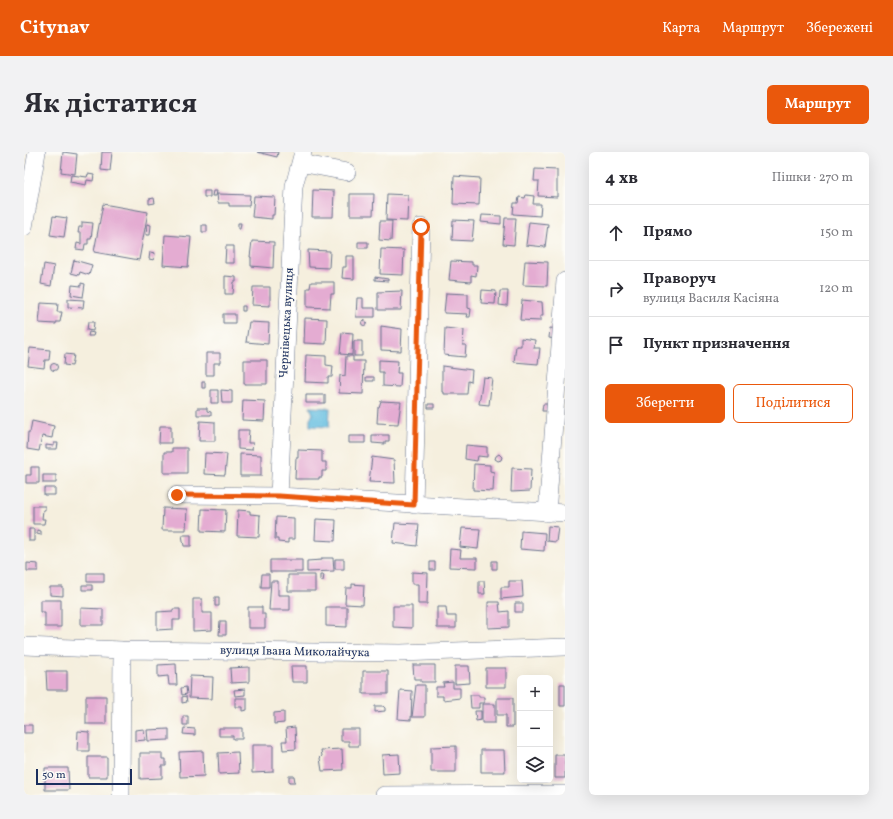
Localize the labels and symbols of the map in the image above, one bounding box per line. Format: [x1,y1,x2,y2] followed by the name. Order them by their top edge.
[412,218,430,236] route start
[276,267,298,379] street label: Чернівецька вулиця
[168,486,186,504] route end
[220,643,370,661] street label: вулиця Івана Миколайчука
[36,767,132,786] scale bar

